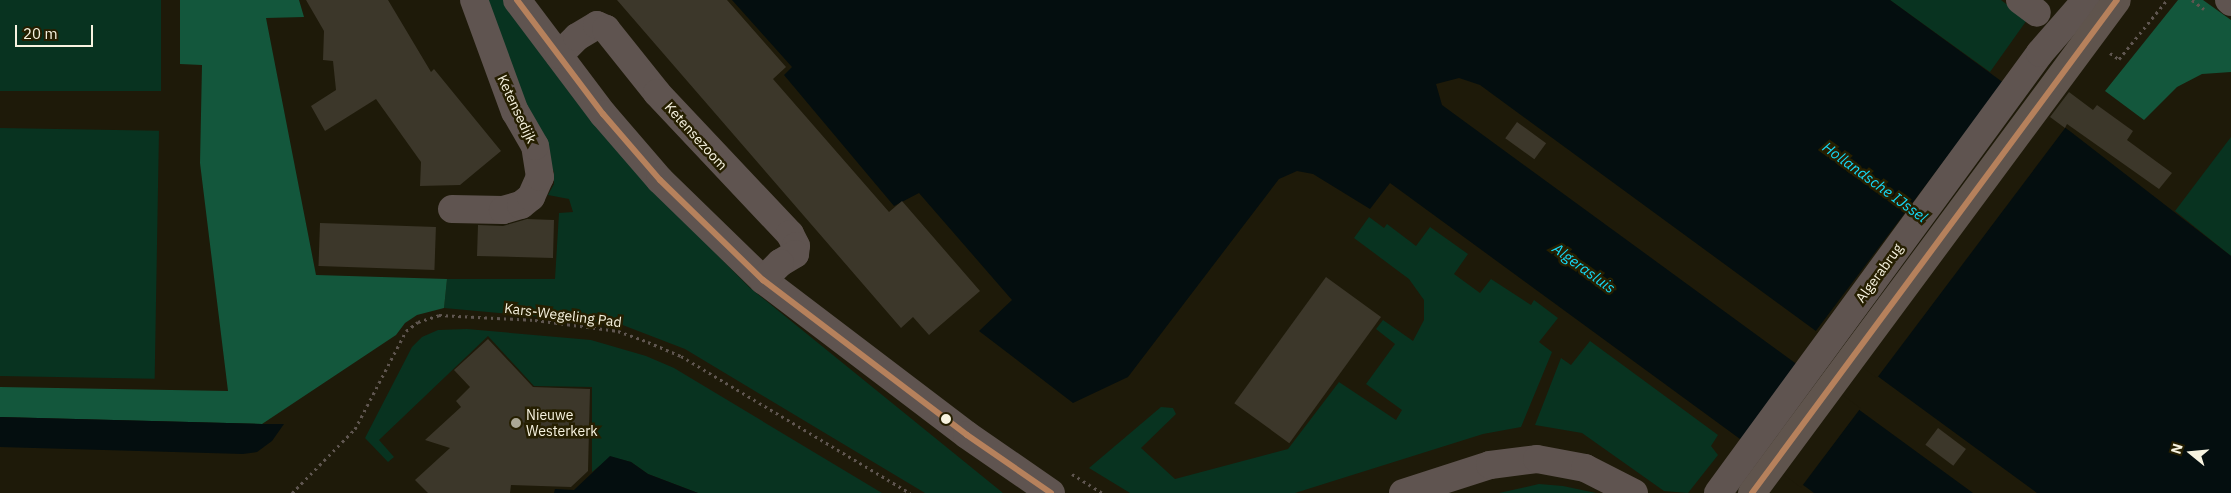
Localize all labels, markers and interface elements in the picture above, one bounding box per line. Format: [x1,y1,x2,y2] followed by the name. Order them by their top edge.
[18,15,95,47] scale bar
[23,24,58,43] text: 20 m
[494,72,540,146] street label: Ketensedijk
[661,99,731,173] street label: Ketensezoom
[1819,138,1931,226] water label: Hollandsche IJssel
[1549,239,1619,297] water label: Algerasluis
[1852,240,1906,306] street label: Algerabrug
[503,299,623,331] street label: Kars-Wegeling Pad
[526,407,598,440] place label: Nieuwe Westerkerk
[941,414,951,424] unlabelled marker
[510,417,522,429] marker: Nieuwe Westerkerk
[2166,428,2216,478] north arrow
[2167,441,2187,456] text: N

